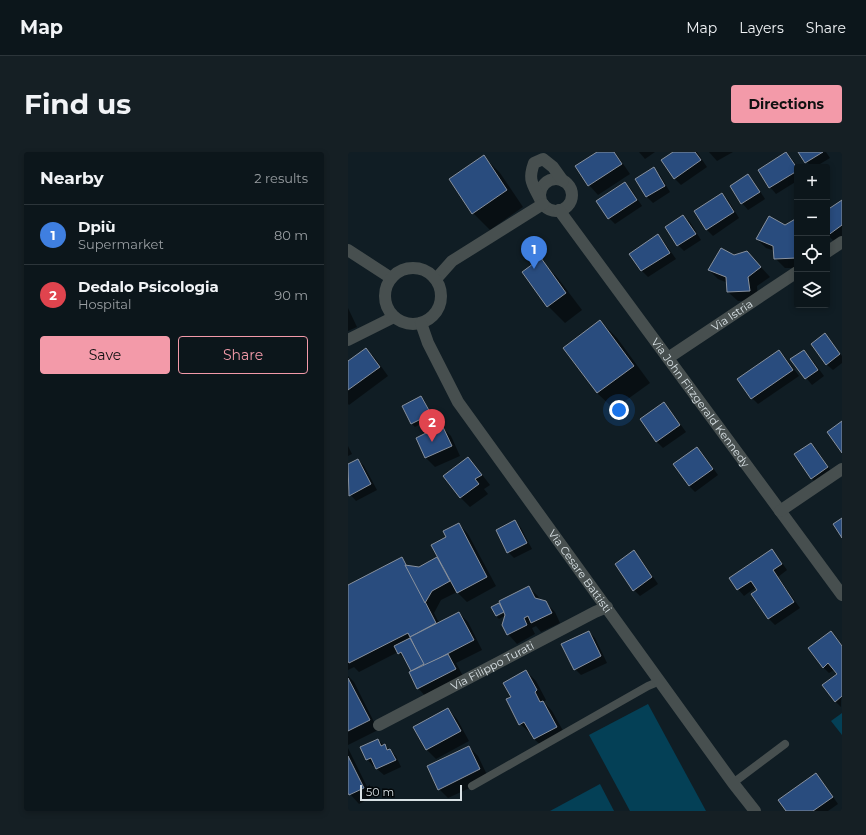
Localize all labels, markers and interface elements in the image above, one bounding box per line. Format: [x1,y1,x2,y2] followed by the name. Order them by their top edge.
[20,16,63,39] text: Map
[686,19,717,37] text: Map
[739,19,784,37] text: Layers
[806,19,846,37] text: Share
[731,85,842,123] button: Directions
[24,87,131,121] text: Find us
[794,164,830,308] map controls
[794,164,830,200] button: +
[40,168,104,188] text: Nearby
[254,170,308,186] text: 2 results
[794,200,830,236] button: −
[78,217,116,236] text: Dpiù
[50,227,56,243] text: 1
[274,227,308,243] text: 80 m
[78,236,164,252] text: Supermarket
[521,236,547,269] pin: 1
[794,236,830,272] button: locate
[794,272,830,308] button: layers
[78,277,219,296] text: Dedalo Psicologia
[49,287,57,303] text: 2
[274,287,308,303] text: 90 m
[78,296,131,312] text: Hospital
[709,296,755,334] street label: Via Istria
[648,335,753,470] street label: Via John Fitzgerald Kennedy
[40,336,170,374] button: Save
[178,336,308,374] button: Share
[609,400,629,420] your location
[419,409,445,442] pin: 2
[545,527,615,615] street label: Via Cesare Battisti
[448,638,536,693] street label: Via Filippo Turati
[360,783,462,802] scale bar
[366,785,394,799] text: 50 m

